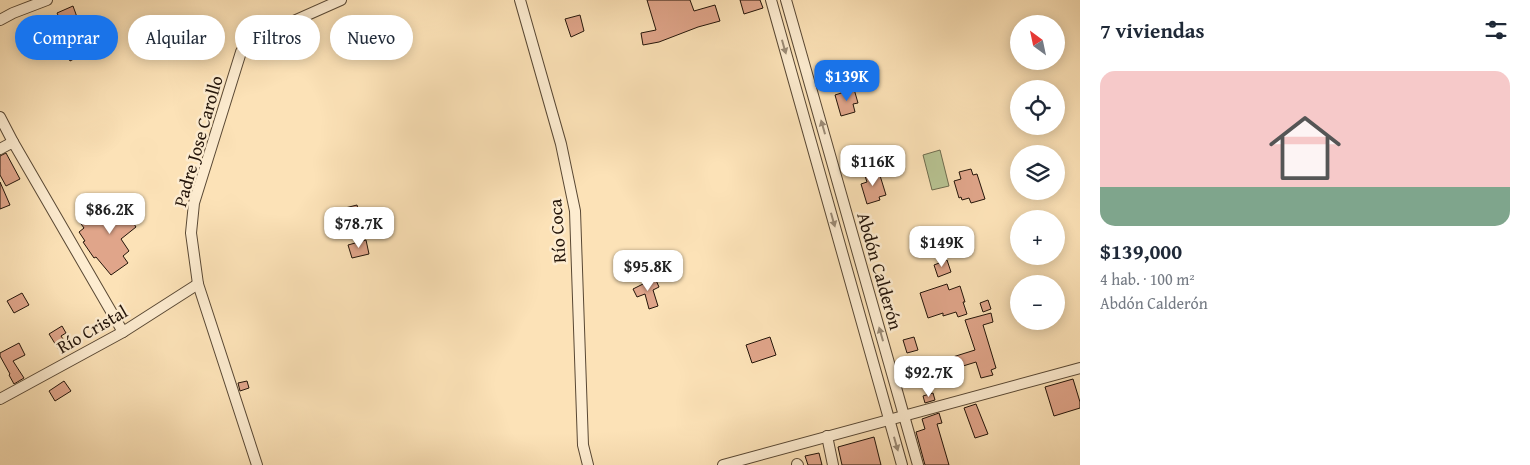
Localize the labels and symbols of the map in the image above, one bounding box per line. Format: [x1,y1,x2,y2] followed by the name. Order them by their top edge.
[1010,15,1065,70] north arrow
[781,40,789,55] one-way arrow
[812,59,882,102] pin: $139K
[166,72,230,210] street label: Padre Jose Carollo
[818,119,826,134] one-way arrow
[838,144,908,187] pin: $116K
[69,192,151,235] pin: $86.2K
[541,198,573,264] street label: Río Coca
[318,206,400,249] pin: $78.7K
[850,209,910,333] street label: Abdón Calderón
[829,213,837,228] one-way arrow
[907,226,977,268] pin: $149K
[607,250,689,292] pin: $95.8K
[52,298,132,360] street label: Río Cristal
[876,326,884,341] one-way arrow
[888,356,970,398] pin: $92.7K
[893,437,901,452] one-way arrow

